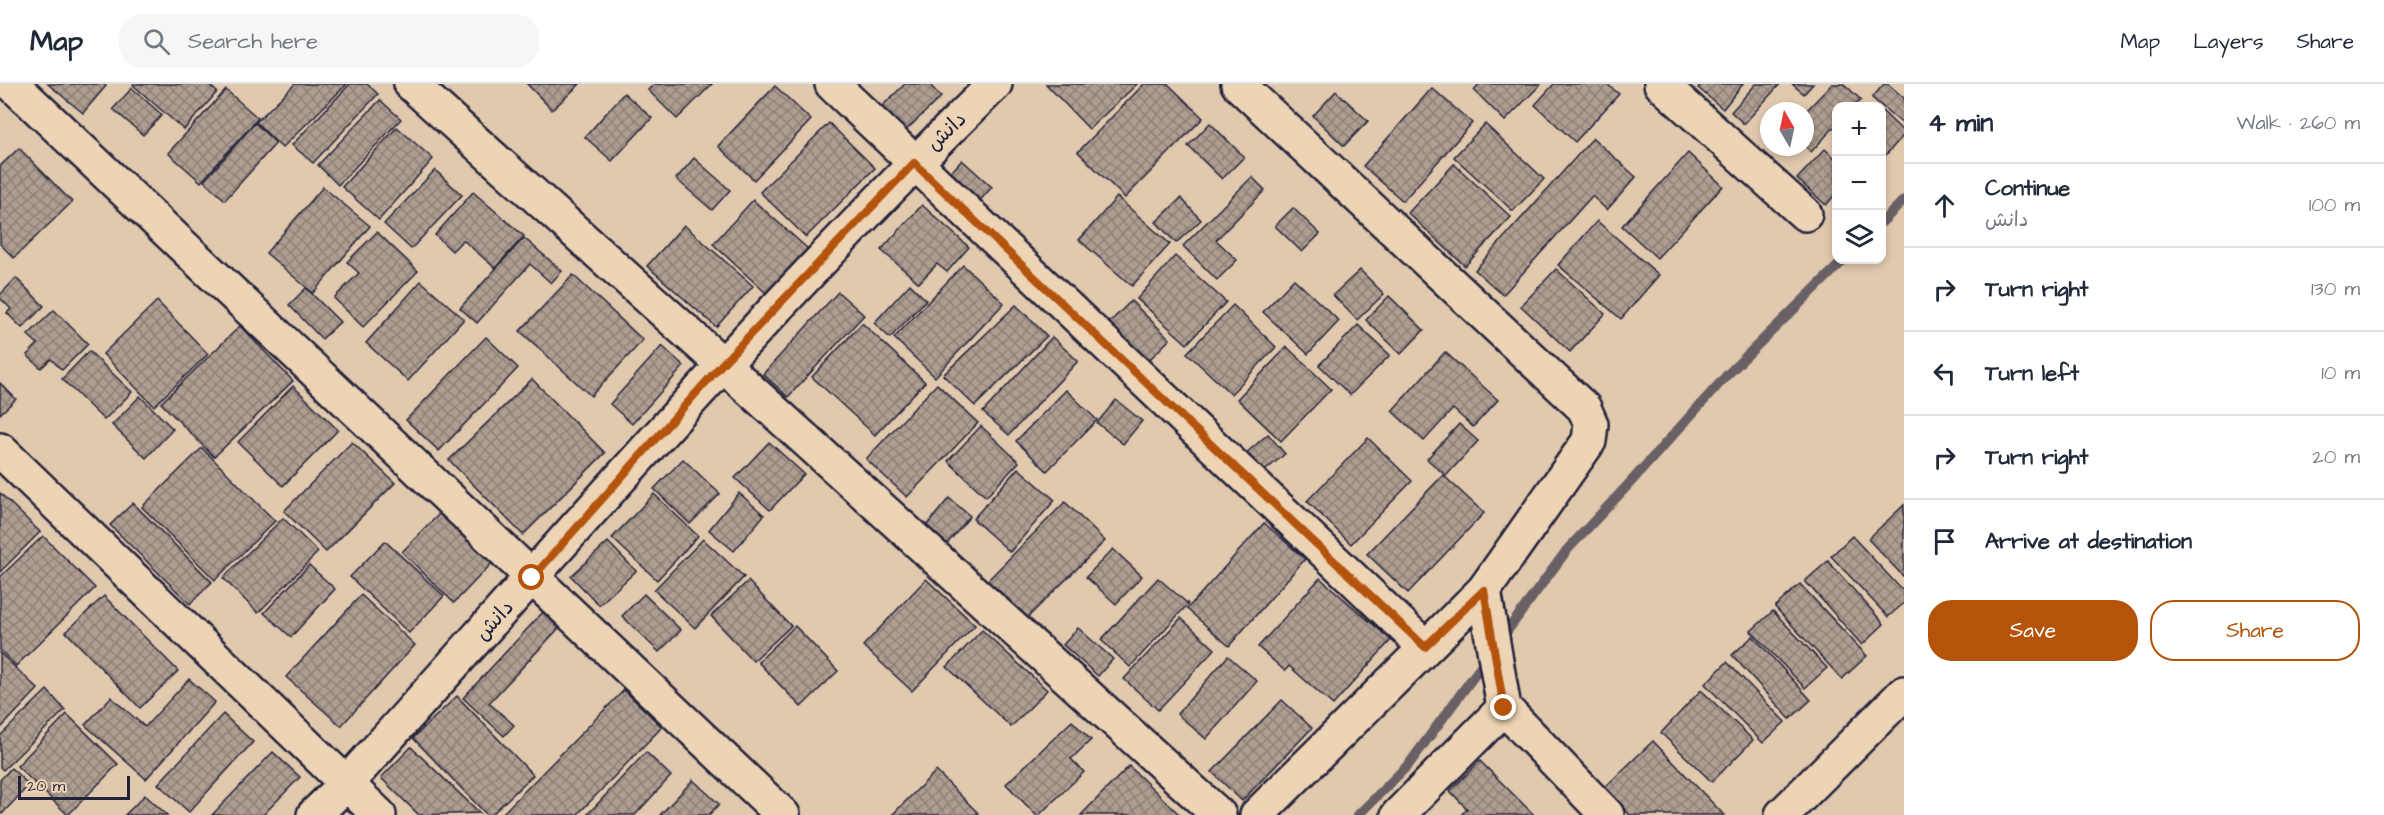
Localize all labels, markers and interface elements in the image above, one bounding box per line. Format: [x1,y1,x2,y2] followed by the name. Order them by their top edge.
[119,14,539,68] search box
[30,22,83,61] text: Map
[140,25,173,58] icon: search
[188,26,318,57] text: Search here
[2120,27,2160,56] text: Map
[2193,27,2263,56] text: Layers
[2296,27,2354,56] text: Share
[1760,102,1814,156] north arrow
[1832,102,1886,264] map controls
[1832,102,1886,156] button: +
[920,105,973,158] street label: دانش
[1928,105,1993,141] text: 4 min
[2237,109,2360,137] text: Walk · 260 m
[1832,156,1886,210] button: −
[1985,173,2070,204] text: Continue
[1928,189,1961,222] icon: ahead
[2309,191,2360,219] text: 100 m
[1985,206,2028,234] text: دانش
[1832,210,1886,264] button: layers
[1928,273,1961,306] icon: right
[1985,274,2088,305] text: Turn right
[2311,275,2360,303] text: 130 m
[1928,357,1961,390] icon: left
[1985,358,2079,389] text: Turn left
[2321,359,2360,387] text: 10 m
[1928,441,1961,474] icon: right
[1985,442,2088,473] text: Turn right
[2312,443,2360,471] text: 20 m
[1928,525,1961,558] icon: arrive
[1985,526,2192,557] text: Arrive at destination
[518,564,544,590] route start
[468,594,520,647] street label: دانش
[1928,600,2138,661] button: Save
[2150,600,2360,661] button: Share
[1490,694,1516,720] route end
[18,773,130,800] scale bar
[27,775,65,797] text: 20 m

